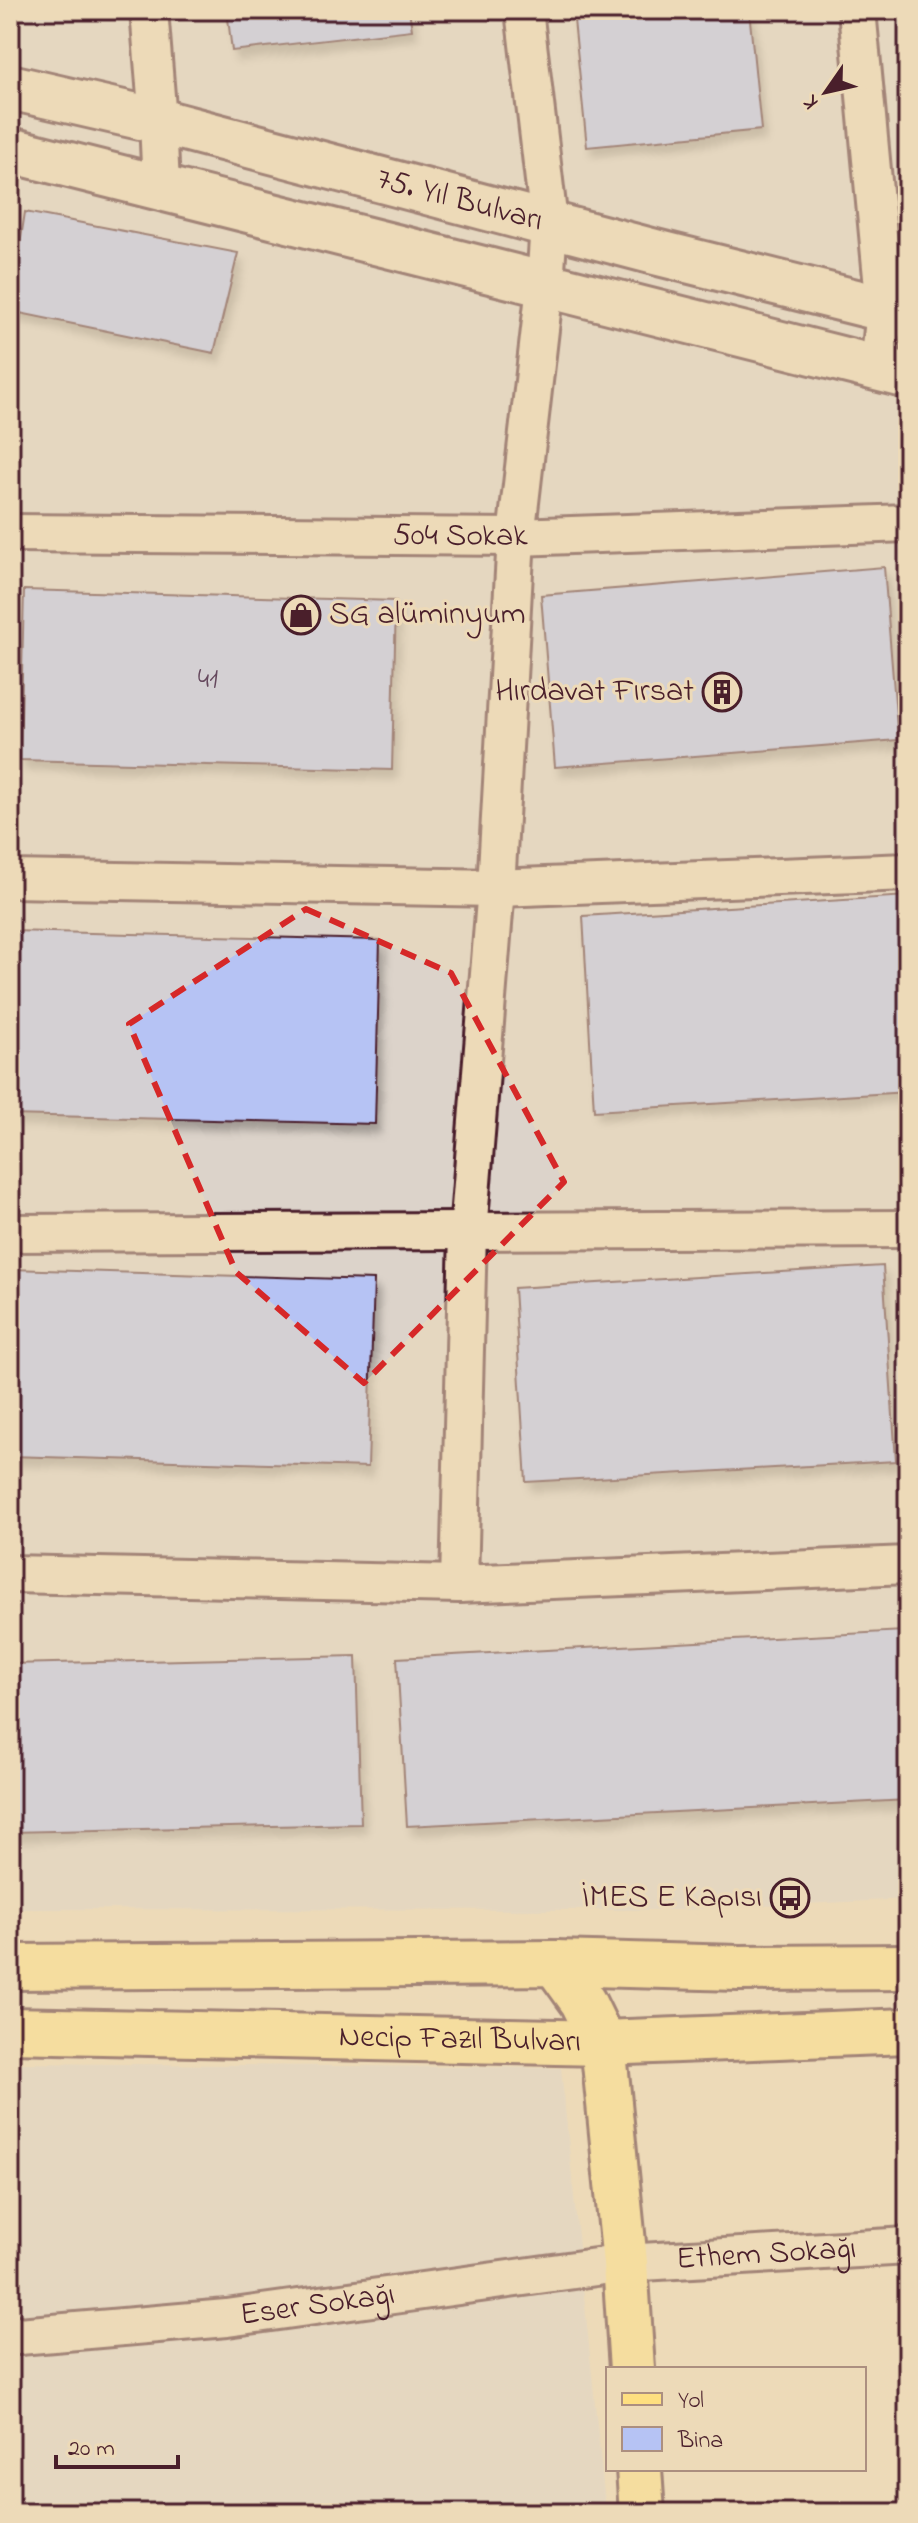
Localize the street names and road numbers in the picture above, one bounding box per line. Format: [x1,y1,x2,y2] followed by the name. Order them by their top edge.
[371,156,548,245] street label: 75. Yıl Bulvarı
[392,513,529,561] street label: 504 Sokak
[338,2014,582,2066] street label: Necip Fazıl Bulvarı
[675,2226,858,2283] street label: Ethem Sokağı
[237,2272,398,2339] street label: Eser Sokağı

